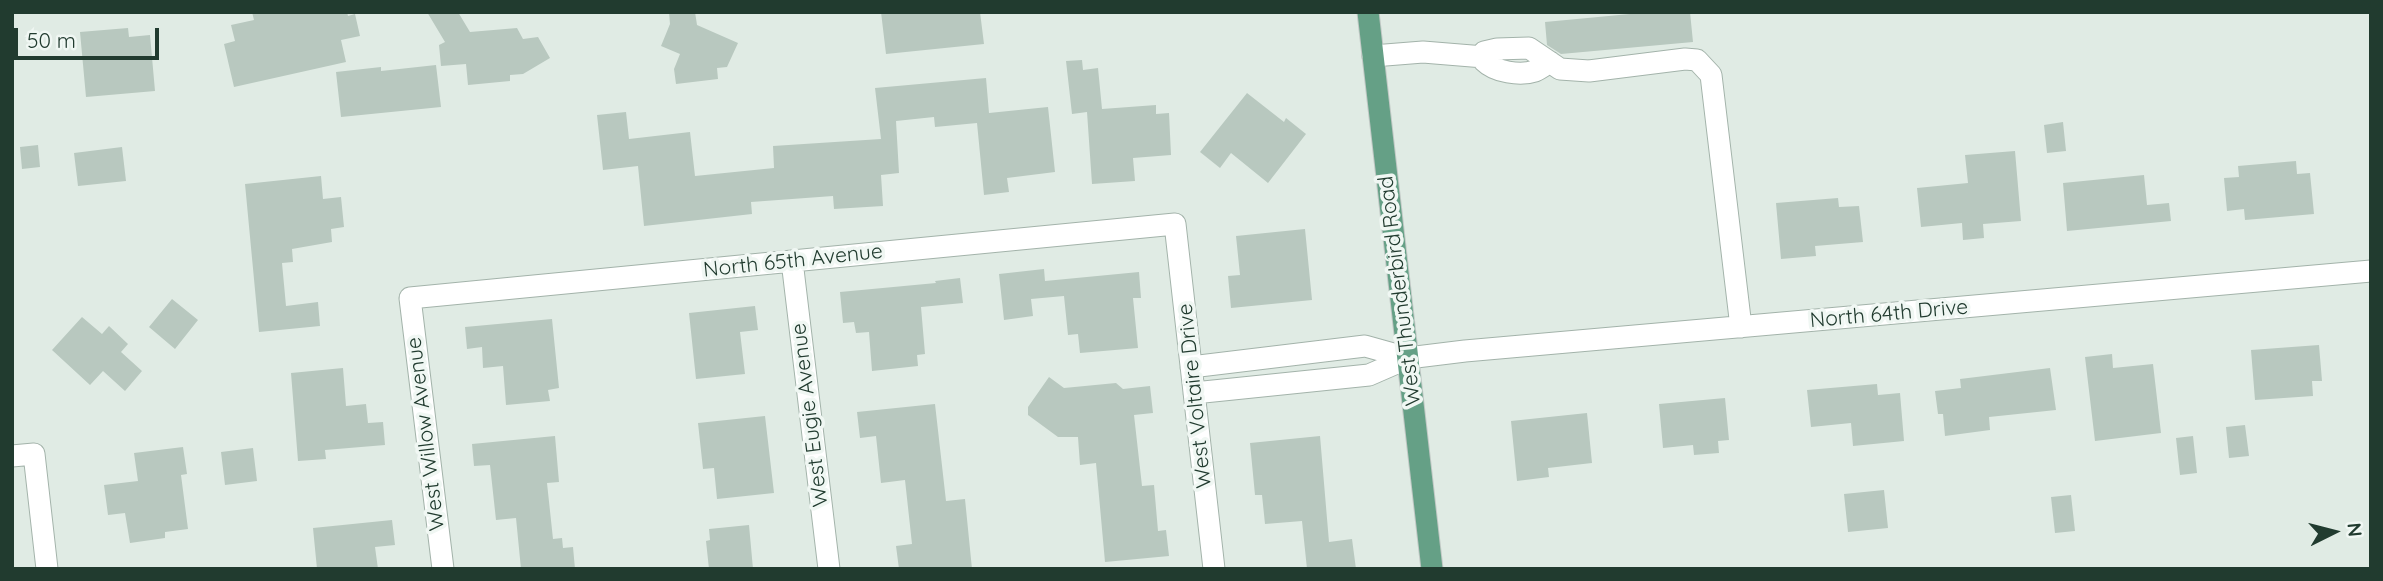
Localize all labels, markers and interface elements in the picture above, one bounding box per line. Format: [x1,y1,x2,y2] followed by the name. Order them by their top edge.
[18,14,163,58] scale bar
[27,27,76,53] text: 50 m
[1373,175,1427,407] street label: West Thunderbird Road
[702,239,884,283] street label: North 65th Avenue
[1809,295,1969,333] street label: North 64th Drive
[1173,302,1217,490] street label: West Voltaire Drive
[786,322,834,508] street label: West Eugie Avenue
[402,336,450,532] street label: West Willow Avenue
[2299,497,2369,567] north arrow
[2342,522,2368,538] text: N

